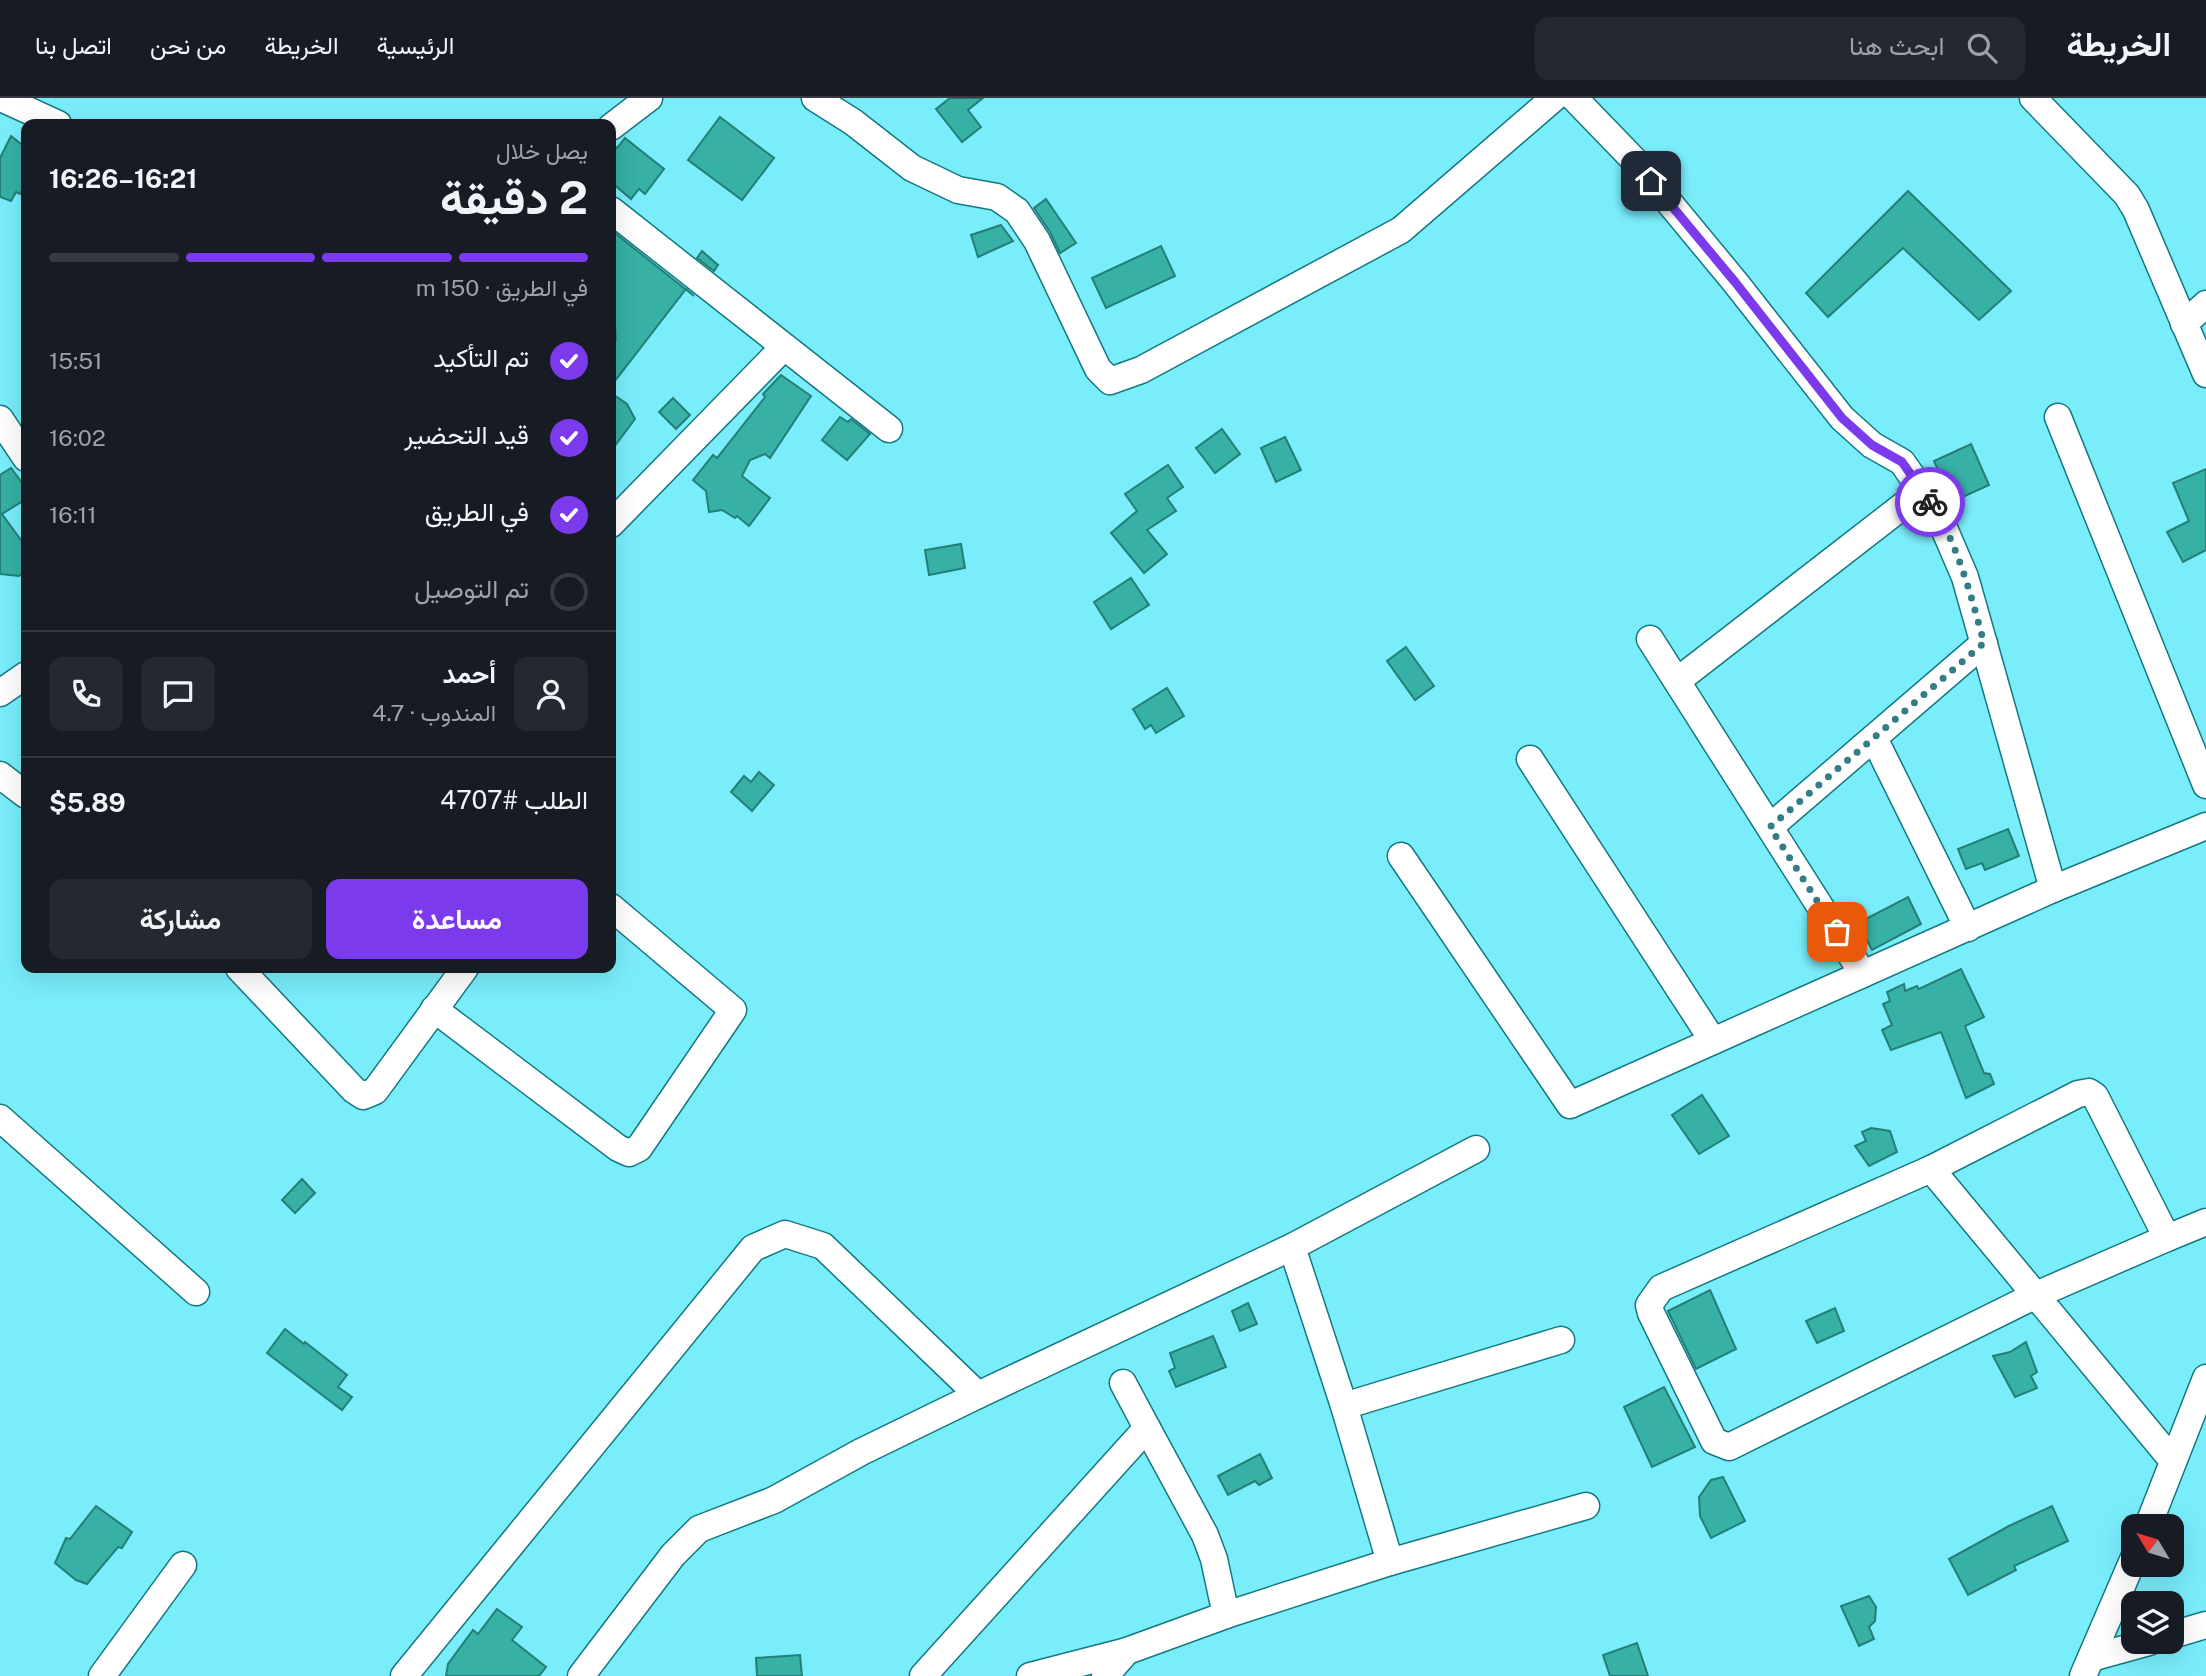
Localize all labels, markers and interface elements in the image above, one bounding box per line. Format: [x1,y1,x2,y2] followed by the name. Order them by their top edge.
[1535,17,2025,80] search box
[2067,25,2171,63] text: الخريطة
[1963,29,2001,67] icon: search
[1849,30,1945,61] text: ابحث هنا
[35,31,112,59] text: اتصل بنا
[150,31,226,59] text: من نحن
[264,31,339,59] text: الخريطة
[377,31,454,59] text: الرئيسية
[496,137,588,164] text: يصل خلال
[1621,151,1681,211] pin
[1632,162,1670,200] icon: home
[49,163,197,194] text: 16:21–16:26
[440,170,588,224] text: 2 دقيقة
[416,274,588,301] text: في الطريق · 150 m
[433,342,529,373] text: تم التأكيد
[550,342,588,380] icon: check
[49,347,102,374] text: 15:51
[404,419,529,450] text: قيد التحضير
[550,419,588,457] icon: check
[49,424,106,451] text: 16:02
[1895,467,1965,537] courier
[1911,483,1949,521] icon: bike
[425,496,529,527] text: في الطريق
[550,496,588,534] icon: check
[49,501,97,528] text: 16:11
[414,573,529,604] text: تم التوصيل
[49,657,123,731] button: phone
[141,657,215,731] button: chat
[514,657,588,731] button: person
[443,658,496,689] text: أحمد
[372,699,496,726] text: المندوب · 4.7
[440,784,588,815] text: الطلب #4707
[49,787,126,818] text: $5.89
[49,879,312,959] button: مشاركة
[326,879,588,959] button: مساعدة
[1807,902,1867,962] pin
[1818,913,1856,951] icon: bag
[2121,1514,2184,1577] north arrow
[2121,1514,2184,1654] map controls
[2121,1591,2184,1654] button: layers

